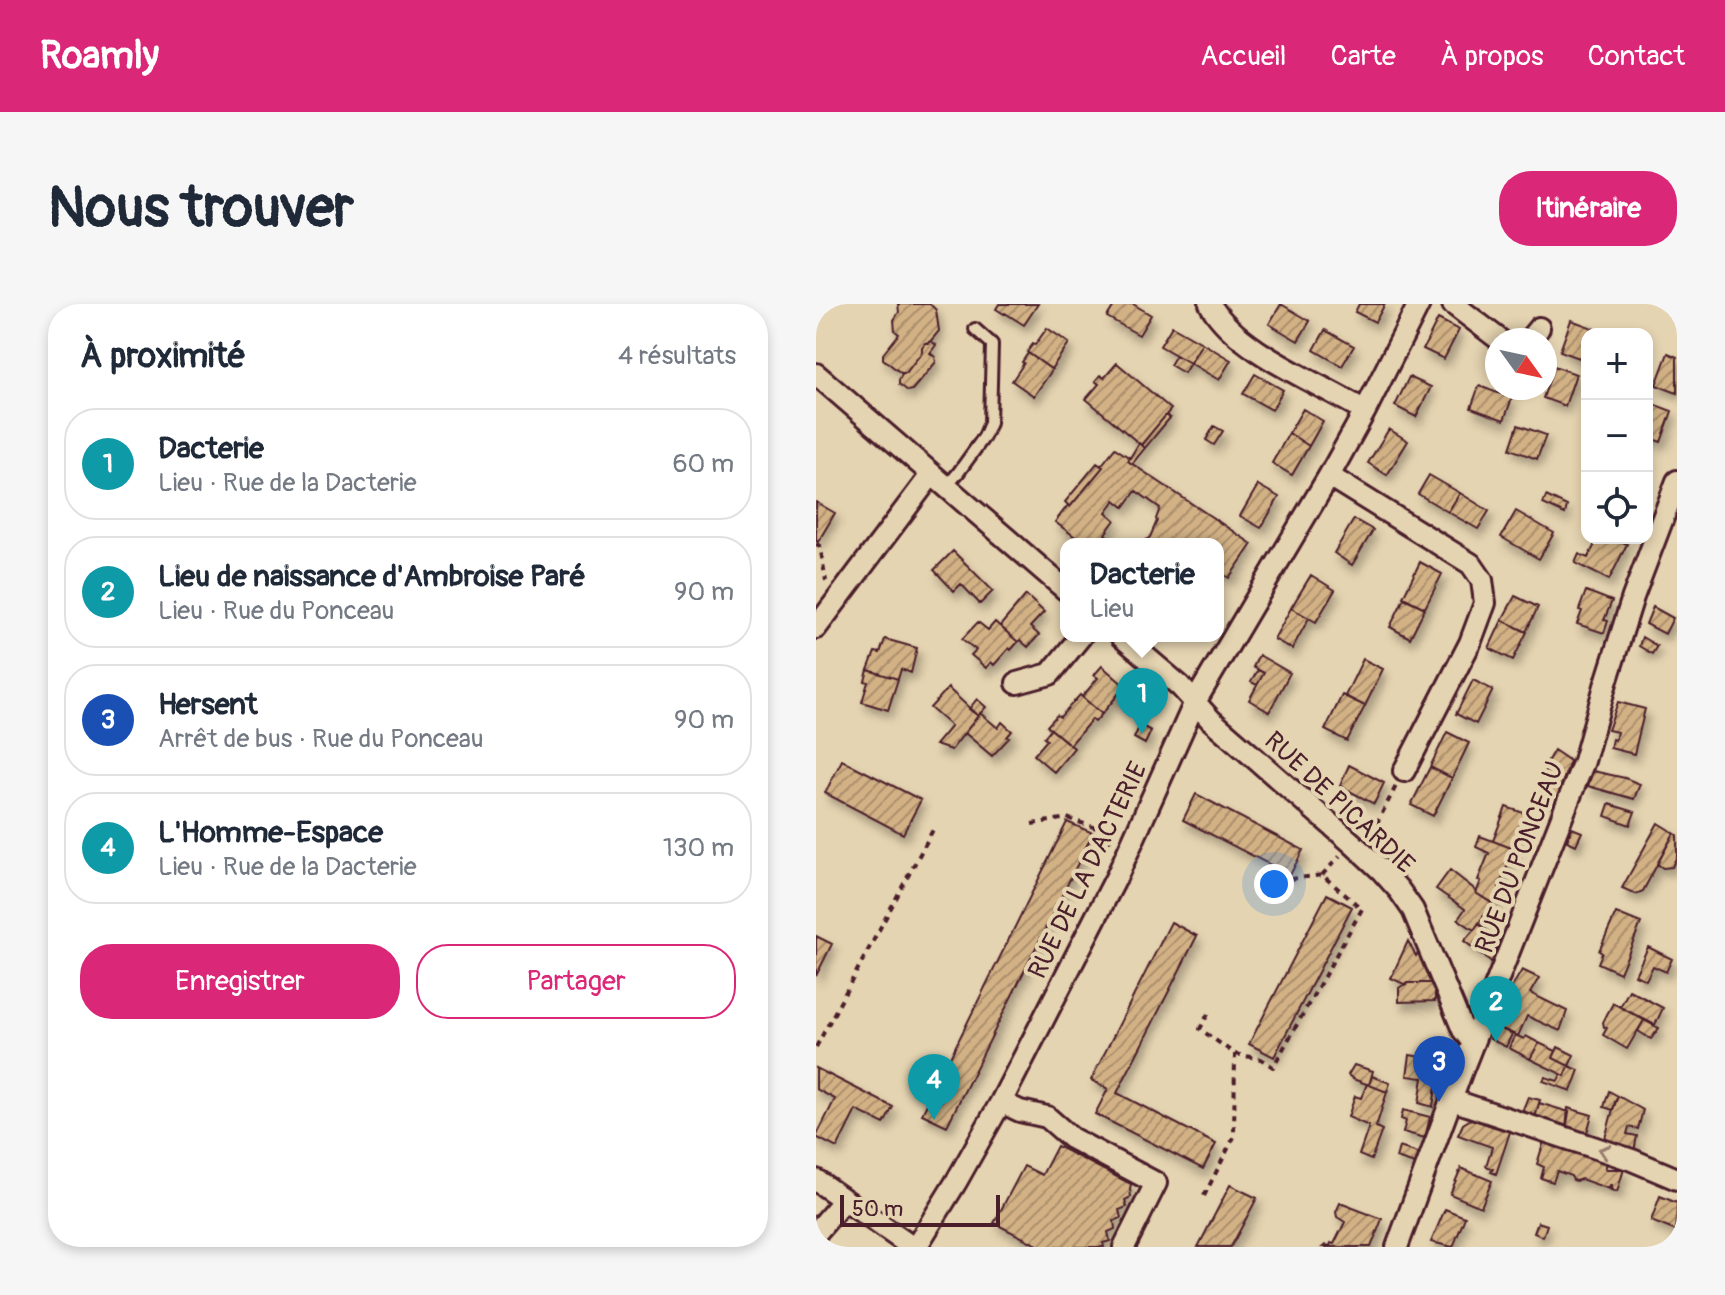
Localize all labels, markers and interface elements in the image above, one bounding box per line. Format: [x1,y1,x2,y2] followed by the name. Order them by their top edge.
[40,32,159,80] text: Roamly
[1200,39,1287,74] text: Accueil
[1331,39,1396,74] text: Carte
[1440,39,1544,74] text: À propos
[1588,39,1685,74] text: Contact
[1499,171,1677,246] button: Itinéraire
[48,174,354,243] text: Nous trouver
[1485,328,1557,400] north arrow
[1581,328,1653,544] map controls
[1581,328,1653,400] button: +
[80,335,246,378] text: À proximité
[618,340,736,372] text: 4 résultats
[1581,400,1653,472] button: −
[158,430,264,467] text: Dacterie
[103,448,113,480] text: 1
[672,448,734,480] text: 60 m
[158,467,416,499] text: Lieu · Rue de la Dacterie
[1581,472,1653,544] button: locate
[1060,538,1224,642] popup
[1089,556,1195,593] text: Dacterie
[158,558,586,595] text: Lieu de naissance d'Ambroise Paré
[101,576,115,608] text: 2
[674,576,734,608] text: 90 m
[1089,593,1134,625] text: Lieu
[158,595,394,627] text: Lieu · Rue du Ponceau
[1116,668,1168,734] pin: 1
[158,686,258,723] text: Hersent
[101,704,115,736] text: 3
[674,704,734,736] text: 90 m
[158,723,484,755] text: Arrêt de bus · Rue du Ponceau
[1258,725,1421,880] street label: RUE DE PICARDIE
[1022,757,1154,984] street label: RUE DE LA DACTERIE
[1469,757,1571,958] street label: RUE DU PONCEAU
[158,814,383,851] text: L'Homme-Espace
[100,832,116,864] text: 4
[663,832,734,864] text: 130 m
[158,851,416,883] text: Lieu · Rue de la Dacterie
[1254,864,1294,904] your location
[80,944,400,1019] button: Enregistrer
[416,944,736,1019] button: Partager
[1470,976,1522,1042] pin: 2
[1413,1036,1465,1102] pin: 3
[908,1054,960,1120] pin: 4
[1598,1144,1611,1160] one-way arrow
[840,1191,1000,1227] scale bar
[852,1195,903,1223] text: 50 m

